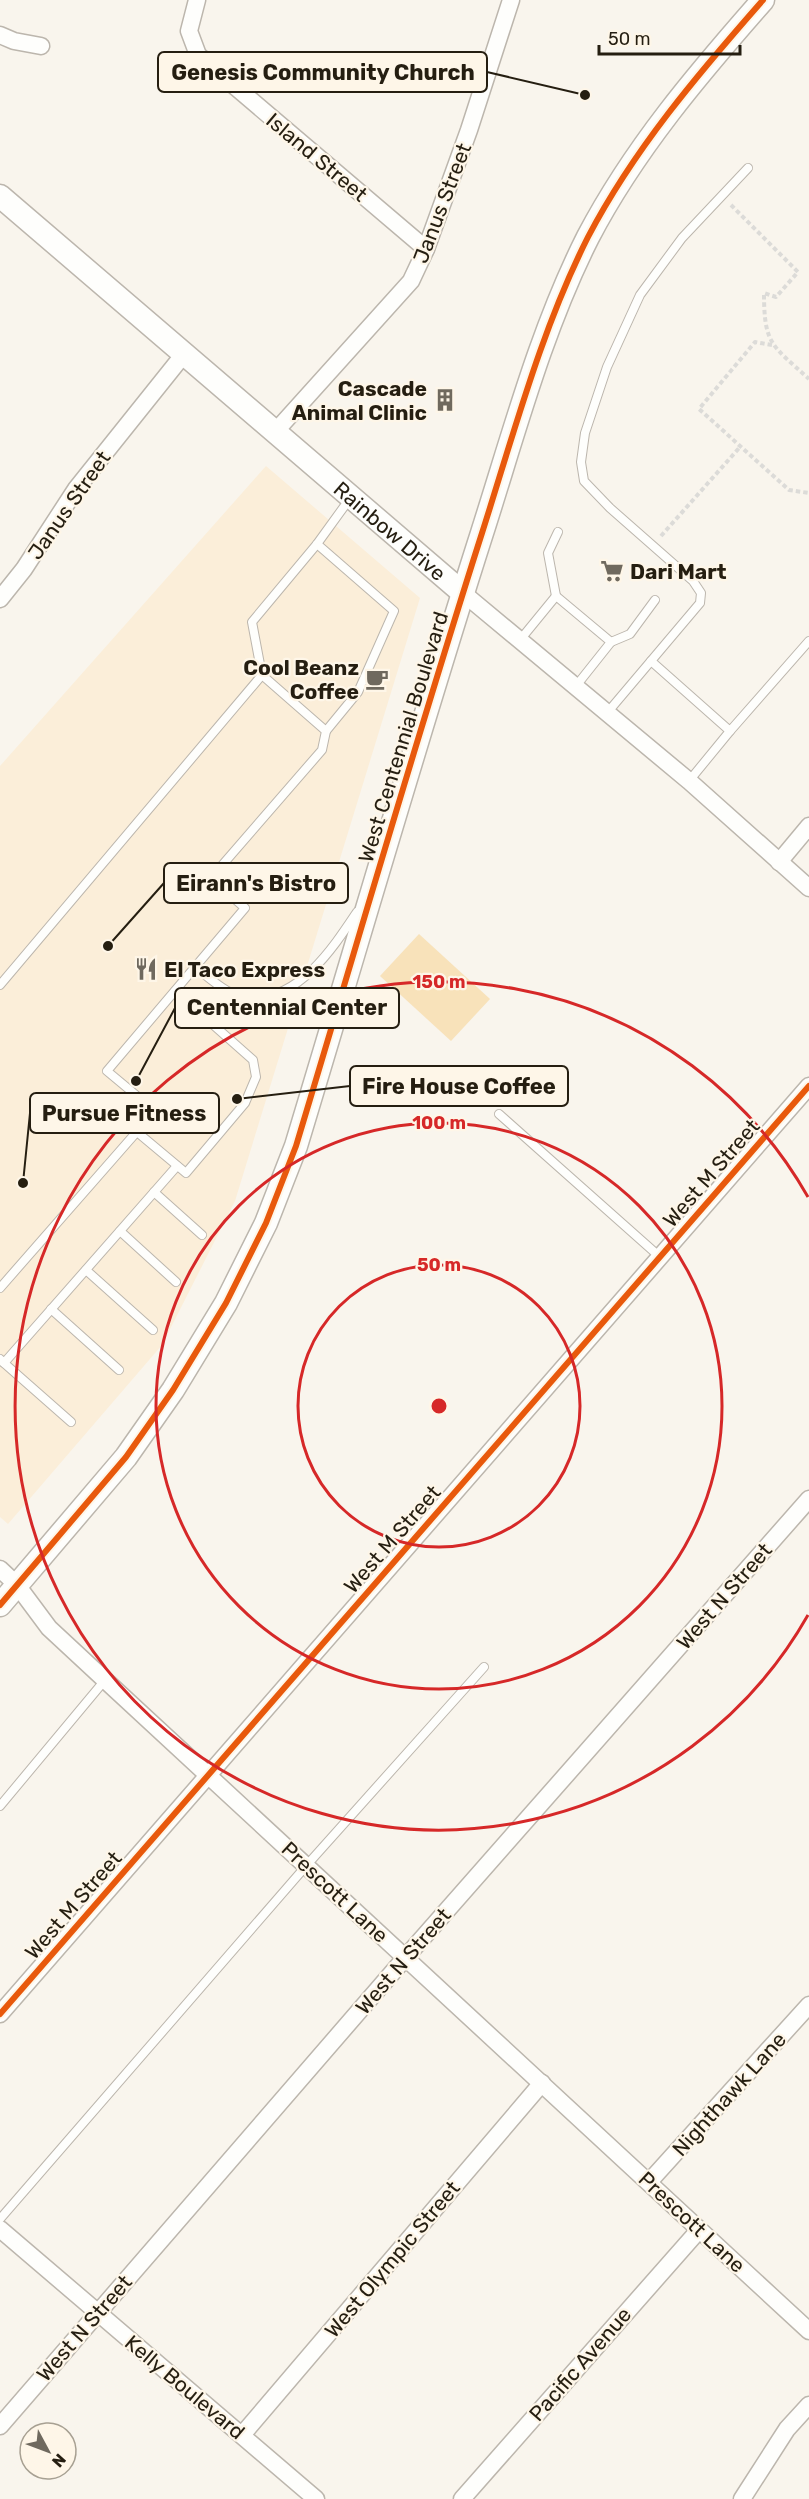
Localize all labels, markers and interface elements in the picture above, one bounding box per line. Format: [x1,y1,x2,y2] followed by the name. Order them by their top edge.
[599,18,740,56] scale bar
[608,28,651,50] text: 50 m
[158,52,487,92] callout: Genesis Community Church
[171,59,475,86] text: Genesis Community Church
[261,108,373,206] street label: Island Street
[408,139,476,267] street label: Janus Street
[292,376,427,425] place label: Cascade Animal Clinic
[432,387,458,413] building icon: Cascade Animal Clinic
[22,446,116,564] street label: Janus Street
[329,476,451,585] street label: Rainbow Drive
[599,558,625,584] supermarket icon: Dari Mart
[630,559,727,584] place label: Dari Mart
[353,608,453,866] street label: West Centennial Boulevard
[243,655,359,704] place label: Cool Beanz Coffee
[364,666,390,692] cafe icon: Cool Beanz Coffee
[164,863,348,903] callout: Eirann's Bistro
[176,870,336,897] text: Eirann's Bistro
[133,956,159,982] restaurant icon: El Taco Express
[164,957,325,982] place label: El Taco Express
[412,971,466,993] text: 150 m
[175,988,399,1028] callout: Centennial Center
[187,994,387,1021] text: Centennial Center
[350,1066,568,1106] callout: Fire House Coffee
[362,1073,556,1100] text: Fire House Coffee
[30,1093,219,1133] callout: Pursue Fitness
[42,1100,206,1127] text: Pursue Fitness
[412,1112,466,1134] text: 100 m
[657,1114,765,1232] street label: West M Street
[417,1254,461,1276] text: 50 m
[429,1396,449,1416] centre of rings
[338,1480,446,1598] street label: West M Street
[671,1538,777,1654] street label: West N Street
[276,1836,394,1948] street label: Prescott Lane
[19,1846,127,1964] street label: West M Street
[350,1903,456,2019] street label: West N Street
[667,2027,791,2161] street label: Nighthawk Lane
[633,2166,751,2278] street label: Prescott Lane
[319,2176,465,2342] street label: West Olympic Street
[31,2270,137,2386] street label: West N Street
[524,2302,636,2426] street label: Pacific Avenue
[120,2330,250,2444] street label: Kelly Boulevard
[18,2421,78,2481] north arrow
[48,2450,70,2471] text: N

